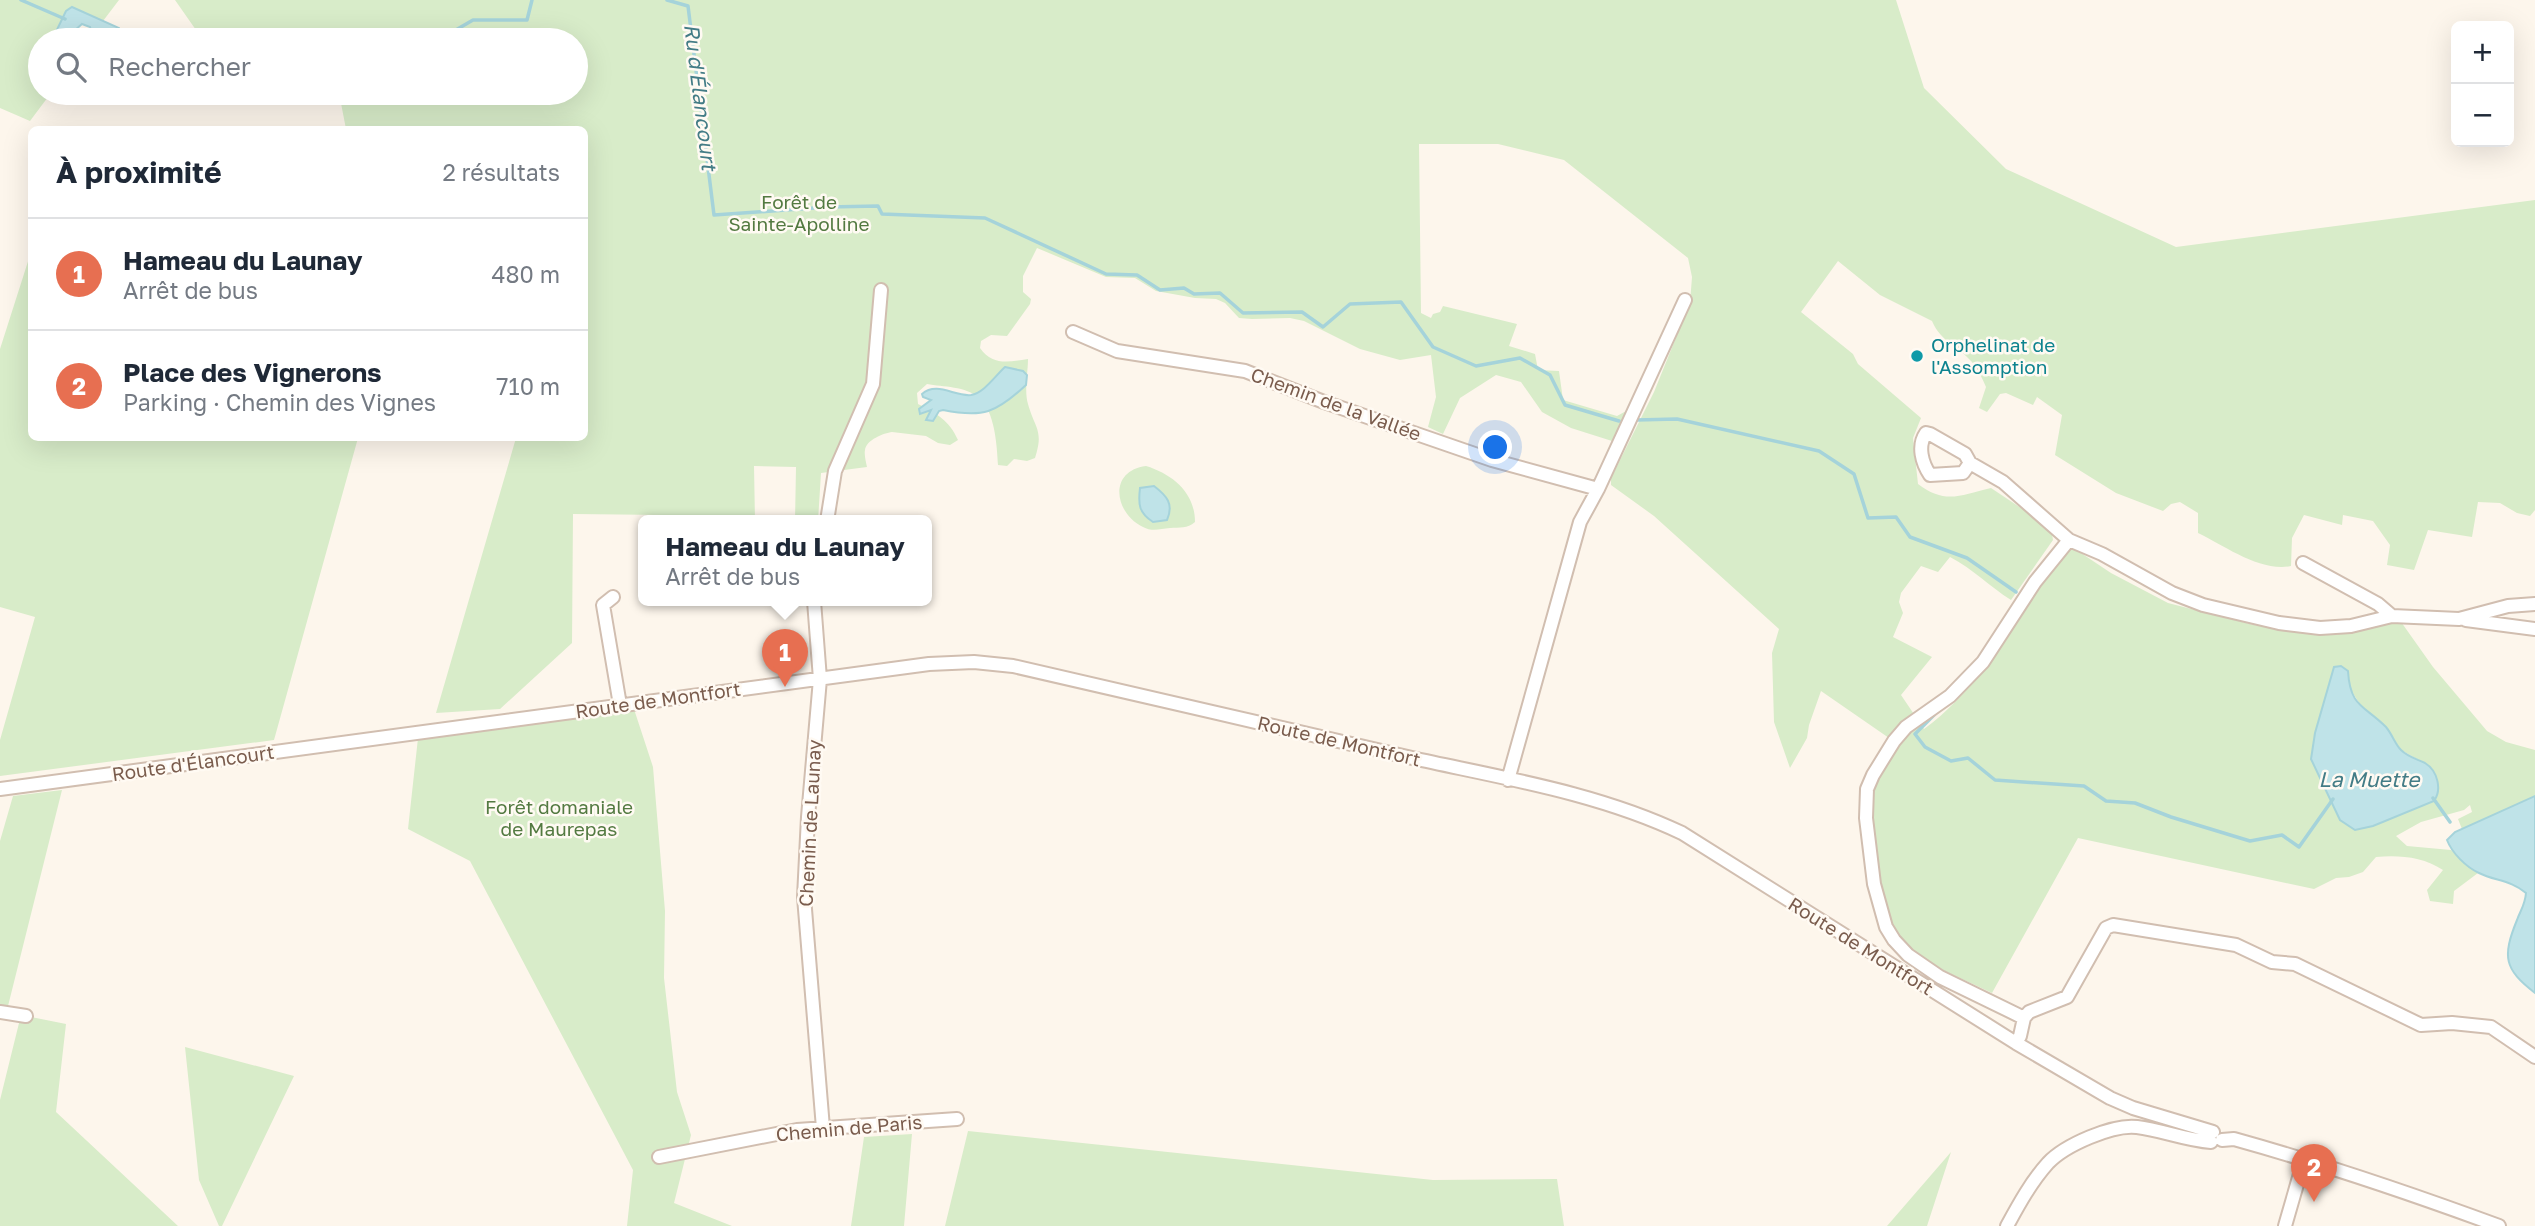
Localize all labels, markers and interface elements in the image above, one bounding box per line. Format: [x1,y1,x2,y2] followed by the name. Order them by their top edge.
[2451,21,2514,147] map controls
[2451,21,2514,84] button: +
[679,22,723,174] water label: Ru d'Élancourt
[28,28,588,105] search box
[52,48,90,86] icon: search
[108,51,251,82] text: Rechercher
[2451,84,2514,147] button: −
[56,154,222,190] text: À proximité
[442,158,560,186] text: 2 résultats
[728,190,870,235] park label: Forêt de Sainte-Apolline
[123,245,363,276] text: Hameau du Launay
[73,260,85,288] text: 1
[492,260,560,288] text: 480 m
[123,276,258,304] text: Arrêt de bus
[1931,333,2055,378] place label: Orphelinat de l'Assomption
[1909,348,1925,364] marker: Orphelinat de l'Assomption
[123,357,382,388] text: Place des Vignerons
[1248,362,1424,445] street label: Chemin de la Vallée
[72,372,86,400] text: 2
[496,372,560,400] text: 710 m
[123,388,436,416] text: Parking · Chemin des Vignes
[1478,430,1512,464] your location
[638,515,932,606] popup
[665,531,905,562] text: Hameau du Launay
[665,562,800,590] text: Arrêt de bus
[762,629,808,687] pin: 1
[574,677,742,723] street label: Route de Montfort
[1255,711,1423,770] street label: Route de Montfort
[794,738,825,907] street label: Chemin de Launay
[110,740,276,785] street label: Route d'Élancourt
[2318,766,2421,792] water label: La Muette
[485,795,633,840] park label: Forêt domaniale de Maurepas
[1784,892,1938,1000] street label: Route de Montfort
[775,1110,923,1145] street label: Chemin de Paris
[2291,1144,2337,1202] pin: 2

